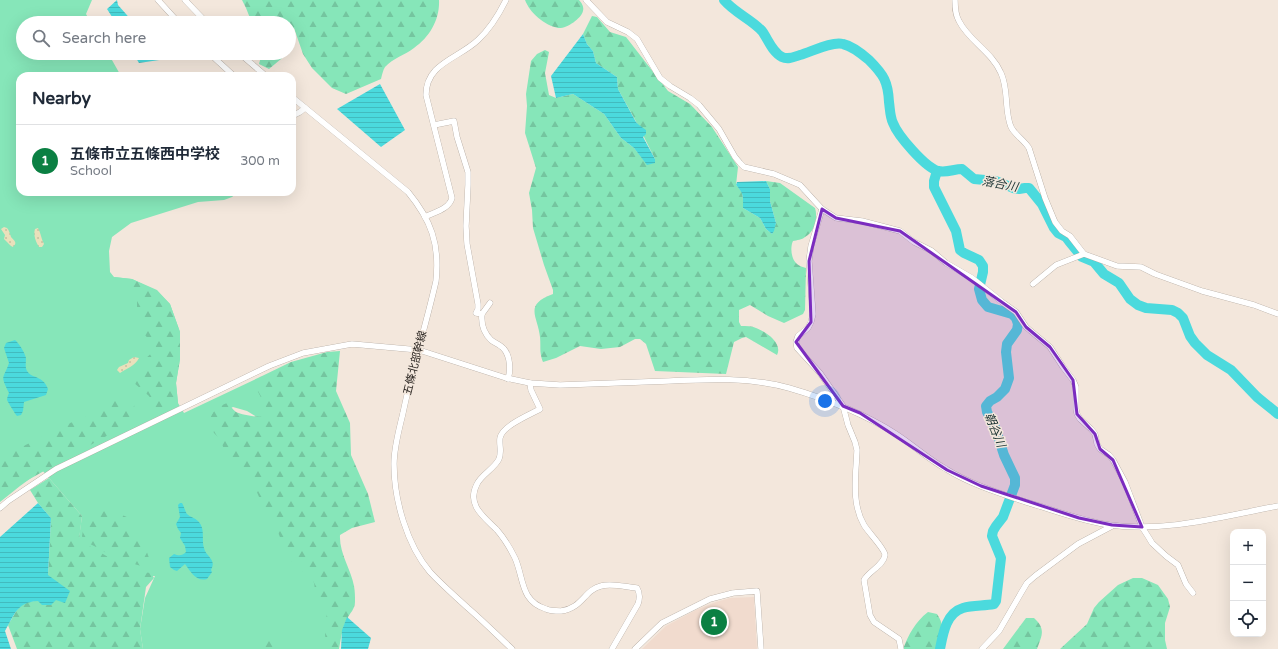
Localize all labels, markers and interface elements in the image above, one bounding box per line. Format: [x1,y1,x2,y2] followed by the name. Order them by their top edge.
[16,16,296,60] search box
[30,27,52,49] icon: search
[62,29,146,47] text: Search here
[32,88,91,109] text: Nearby
[70,145,220,163] text: 五條市立五條西中学校
[41,153,49,169] text: 1
[240,153,280,169] text: 300 m
[70,163,112,179] text: School
[981,174,1021,195] water label: 落合川
[401,329,429,397] street label: 五條北部幹線
[815,391,835,411] your location
[982,411,1009,451] water label: 朝谷川
[1230,529,1266,637] map controls
[1230,529,1266,565] button: +
[1230,565,1266,601] button: −
[1230,601,1266,637] button: locate
[701,607,727,637] pin: 1

